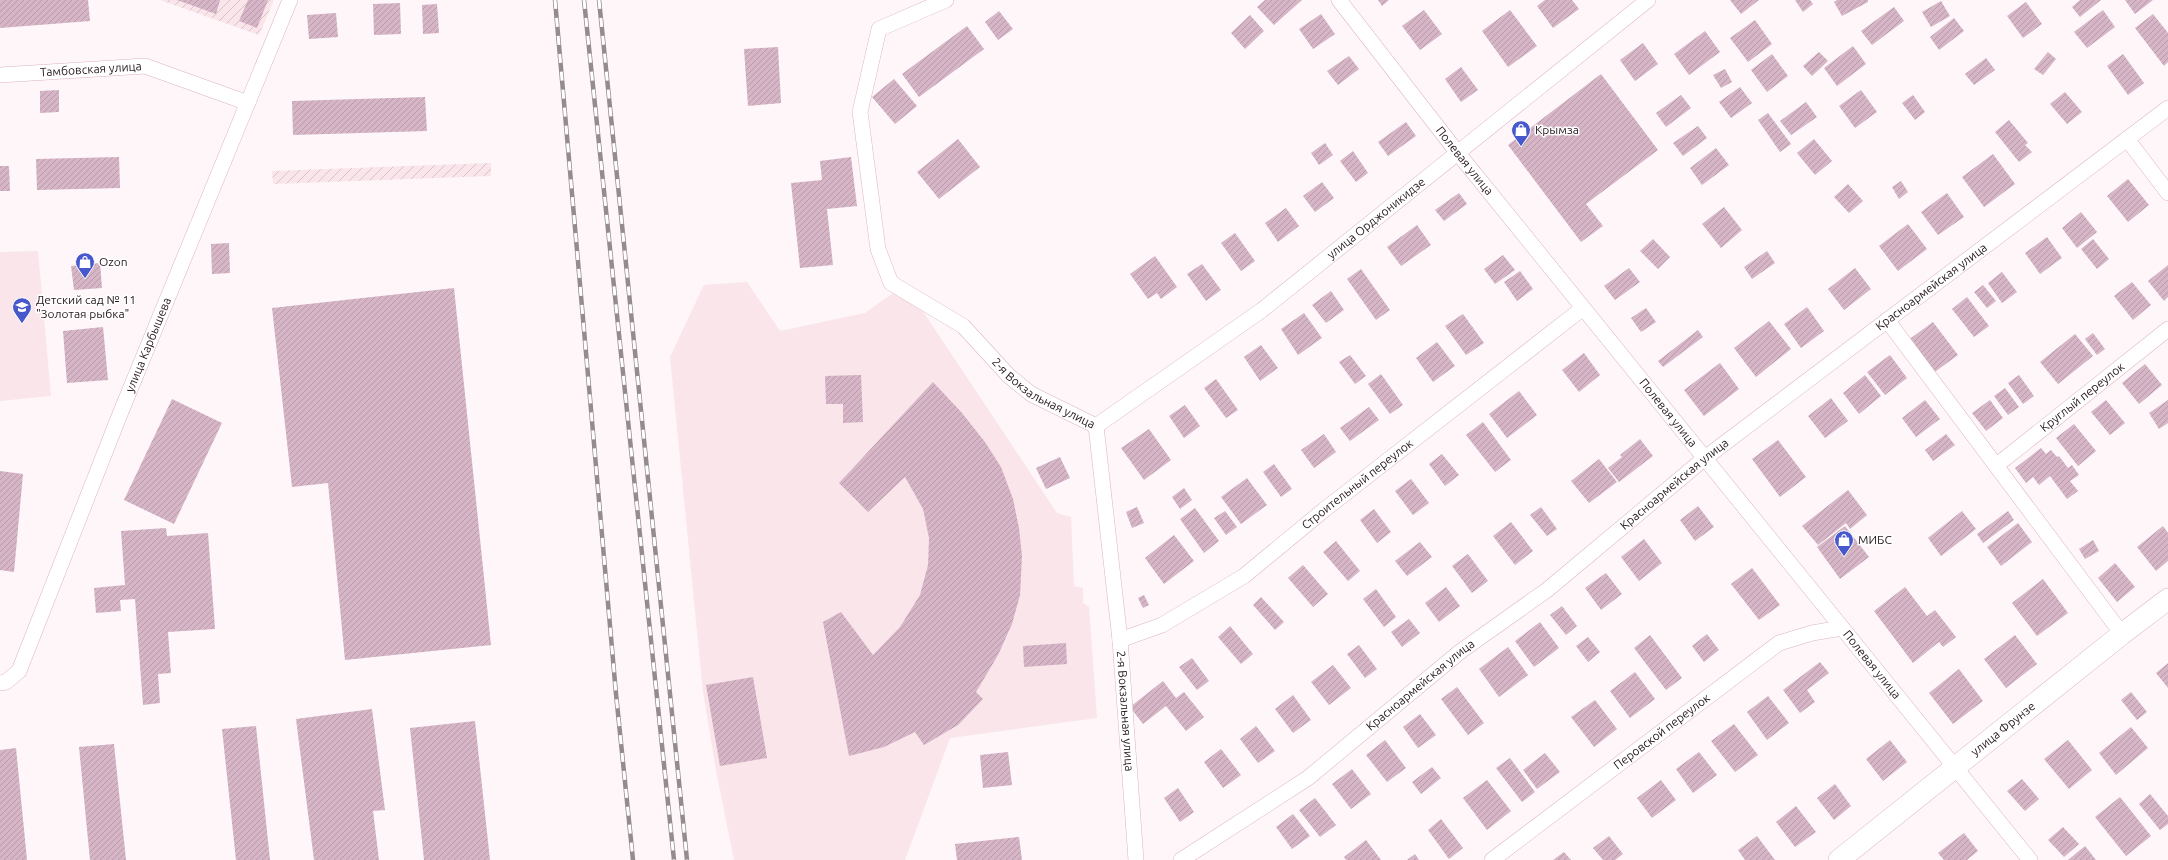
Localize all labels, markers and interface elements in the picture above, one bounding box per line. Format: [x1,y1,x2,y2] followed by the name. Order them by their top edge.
[40,59,142,79] street label: Тамбовская улица
[1510,119,1532,147] shop icon: Крымза
[1535,123,1579,136] place label: Крымза
[1434,124,1496,197] street label: Полевая улица
[1324,175,1427,261] street label: улица Орджоникидзе
[1873,240,1989,333] street label: Красноармейская улица
[74,251,96,279] shop icon: Ozon
[99,255,128,268] place label: Ozon
[36,293,136,320] place label: Детский сад № 11 "Золотая рыбка"
[123,295,173,394] street label: улица Карбышева
[11,296,33,324] school or university icon: Детский сад № 11 "Золотая рыбка"
[990,355,1097,430] street label: 2-я Вокзальная улица
[2037,359,2127,434] street label: Круглый переулок
[1637,376,1700,449] street label: Полевая улица
[1299,436,1415,532] street label: Строительный переулок
[1617,436,1731,532] street label: Красноармейская улица
[1833,529,1855,557] shop icon: МИБС
[1858,533,1892,546] place label: МИБС
[1841,628,1904,701] street label: Полевая улица
[1363,637,1477,733] street label: Красноармейская улица
[1115,650,1137,772] street label: 2-я Вокзальная улица
[1611,691,1712,772] street label: Перовской переулок
[1968,699,2037,758] street label: улица Фрунзе

